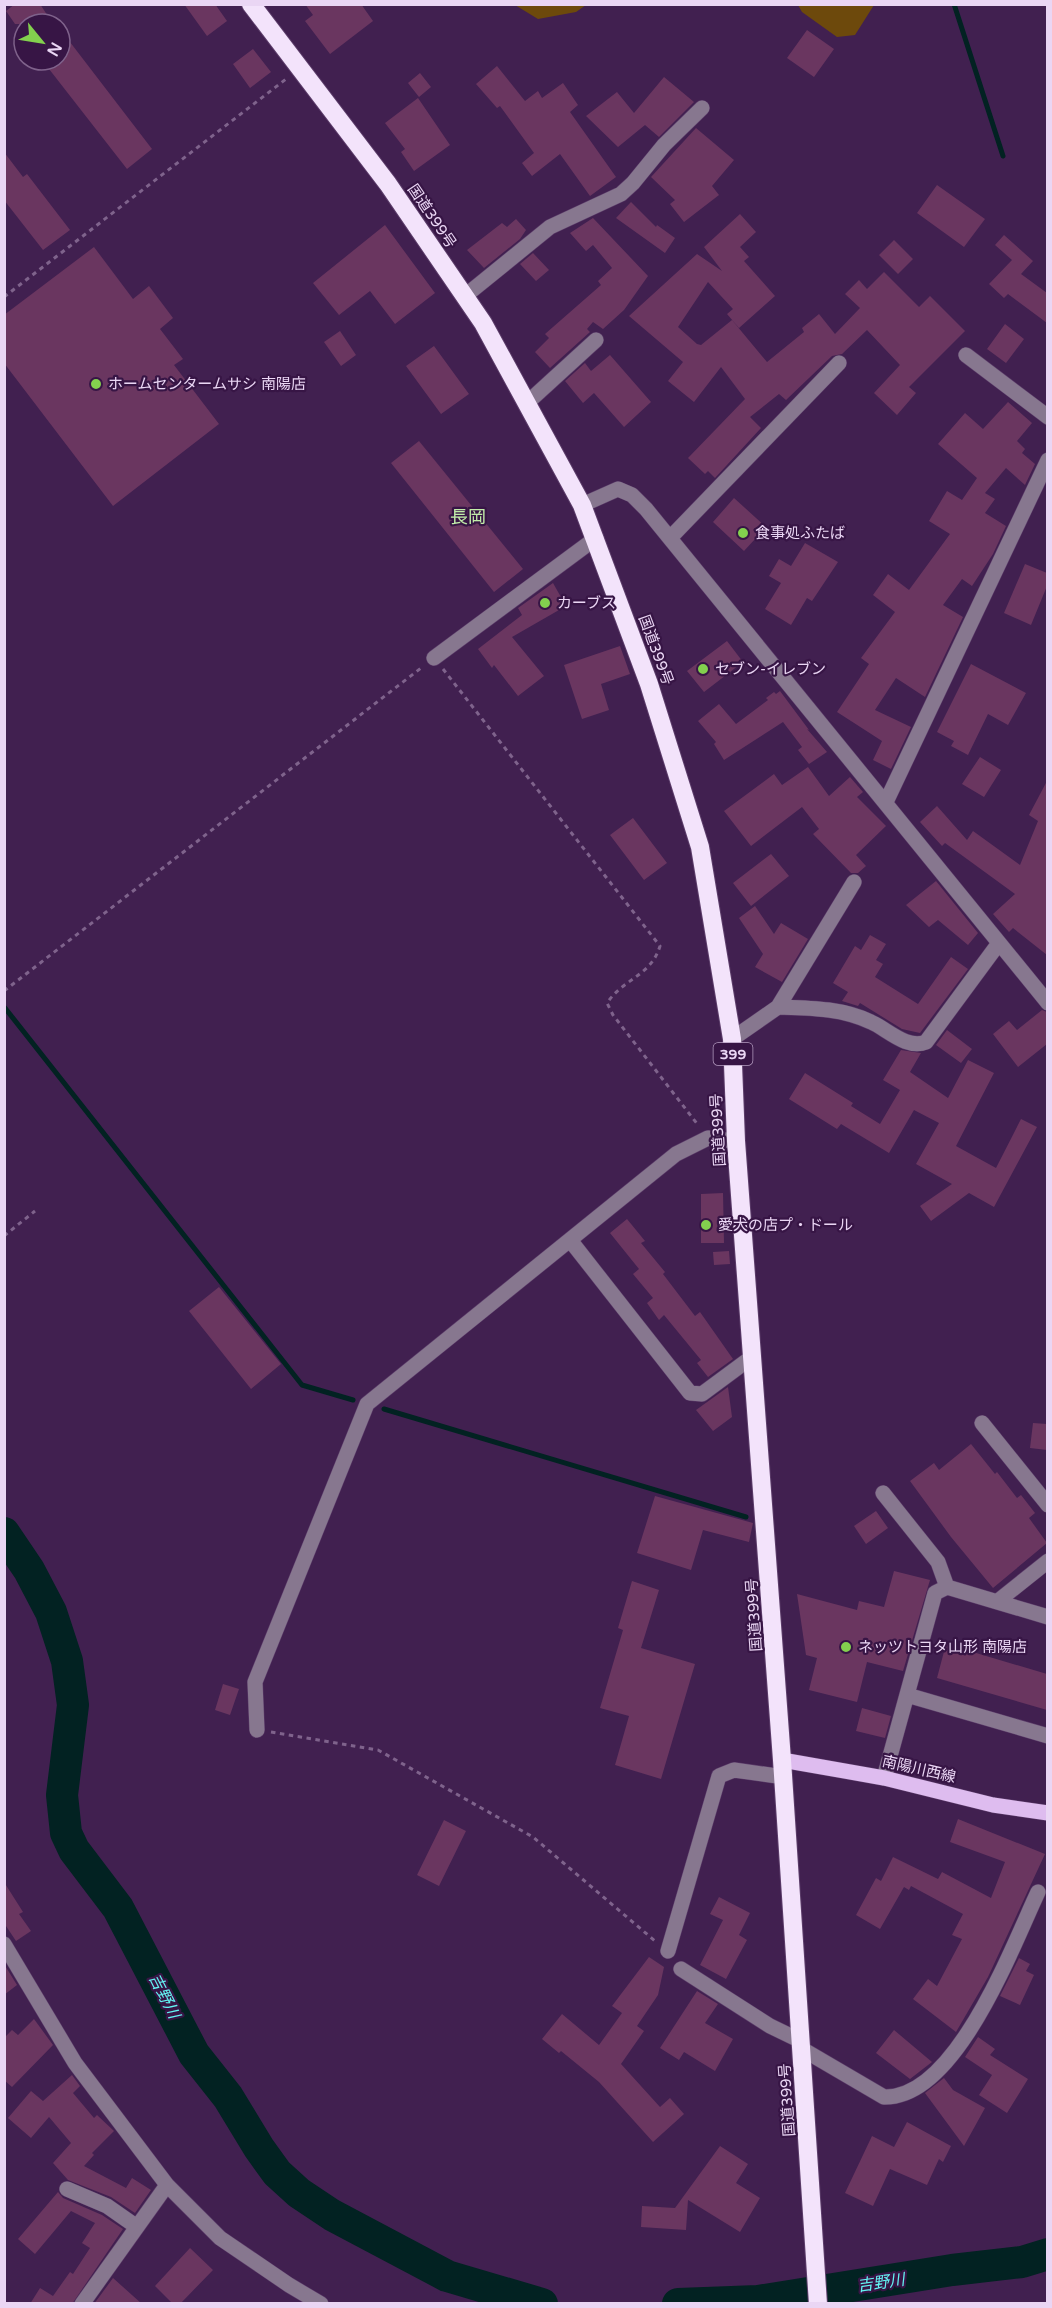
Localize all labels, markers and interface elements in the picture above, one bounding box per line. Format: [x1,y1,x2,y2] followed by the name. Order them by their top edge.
[12,12,72,72] north arrow
[42,38,66,60] text: N
[404,181,460,251] street label: 国道399号
[108,375,306,393] place label: ホームセンタームサシ 南陽店
[89,377,103,391] marker: ホームセンタームサシ 南陽店
[450,506,486,528] district label: 長岡
[755,524,845,542] place label: 食事処ふたば
[736,526,750,540] marker: 食事処ふたば
[557,594,616,612] place label: カーブス
[538,596,552,610] marker: カーブス
[635,612,677,688] street label: 国道399号
[715,660,826,678] place label: セブン-イレブン
[696,662,710,676] marker: セブン-イレブン
[714,1043,752,1065] road number: 399
[707,1093,729,1167] street label: 国道399号
[718,1216,853,1234] place label: 愛犬の店プ・ドール
[699,1218,713,1232] marker: 愛犬の店プ・ドール
[742,1578,766,1652] street label: 国道399号
[858,1638,1027,1656] place label: ネッツトヨタ山形 南陽店
[839,1640,853,1654] marker: ネッツトヨタ山形 南陽店
[880,1752,958,1786] street label: 南陽川西線
[144,1970,185,2024] water label: 吉野川
[775,2063,799,2137] street label: 国道399号
[856,2269,908,2296] water label: 吉野川

